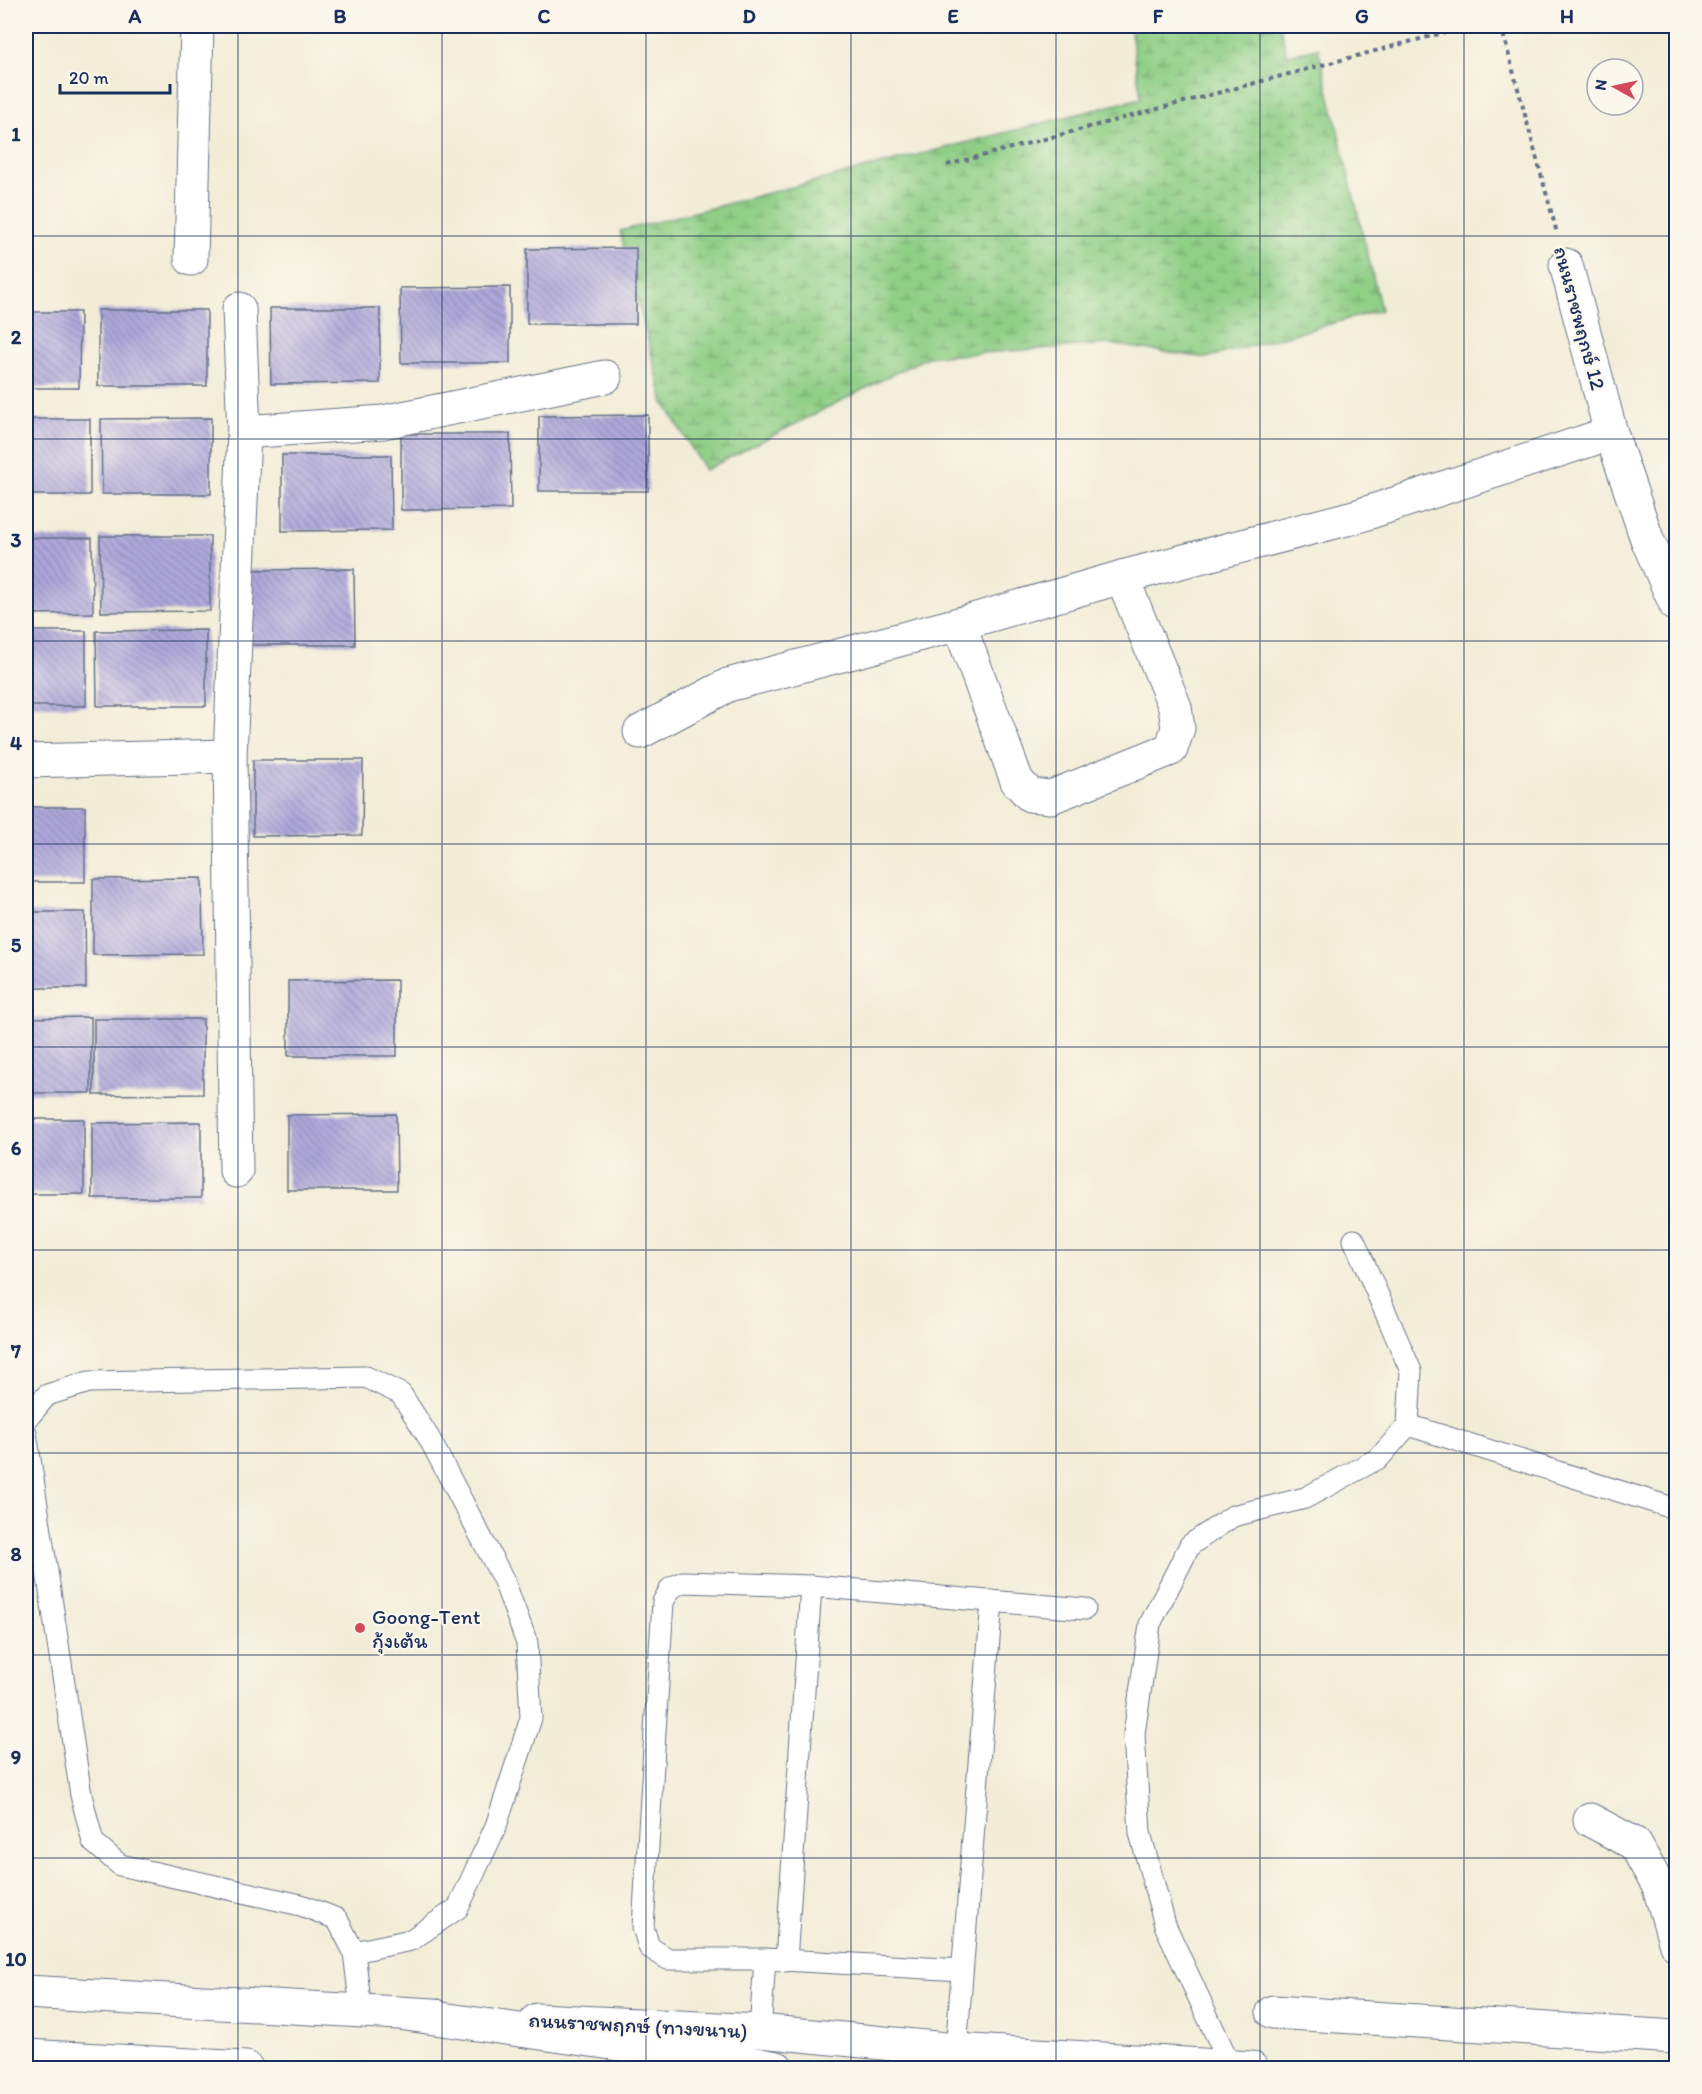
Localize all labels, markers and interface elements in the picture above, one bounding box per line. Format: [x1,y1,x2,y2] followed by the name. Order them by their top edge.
[128,4,142,28] text: A
[334,4,347,28] text: B
[538,4,551,28] text: C
[742,4,756,28] text: D
[947,4,959,28] text: E
[1153,4,1164,28] text: F
[1355,4,1369,28] text: G
[1560,4,1574,28] text: H
[60,57,170,95] scale bar
[1585,57,1645,117] north arrow
[69,67,109,89] text: 20 m
[1590,78,1611,92] text: N
[11,122,21,146] text: 1
[1549,244,1611,392] street label: ถนนราชพฤกษ์ 12
[11,325,22,349] text: 2
[11,528,22,552] text: 3
[10,731,22,755] text: 4
[11,933,22,957] text: 5
[11,1136,22,1160] text: 6
[10,1339,21,1363] text: 7
[11,1542,22,1566] text: 8
[372,1604,481,1654] place label: Goong-Tent กุ้งเต้น
[353,1621,367,1635] marker: Goong-Tent กุ้งเต้น
[11,1745,21,1769] text: 9
[5,1947,27,1971] text: 10
[528,2007,748,2043] street label: ถนนราชพฤกษ์ (ทางขนาน)

